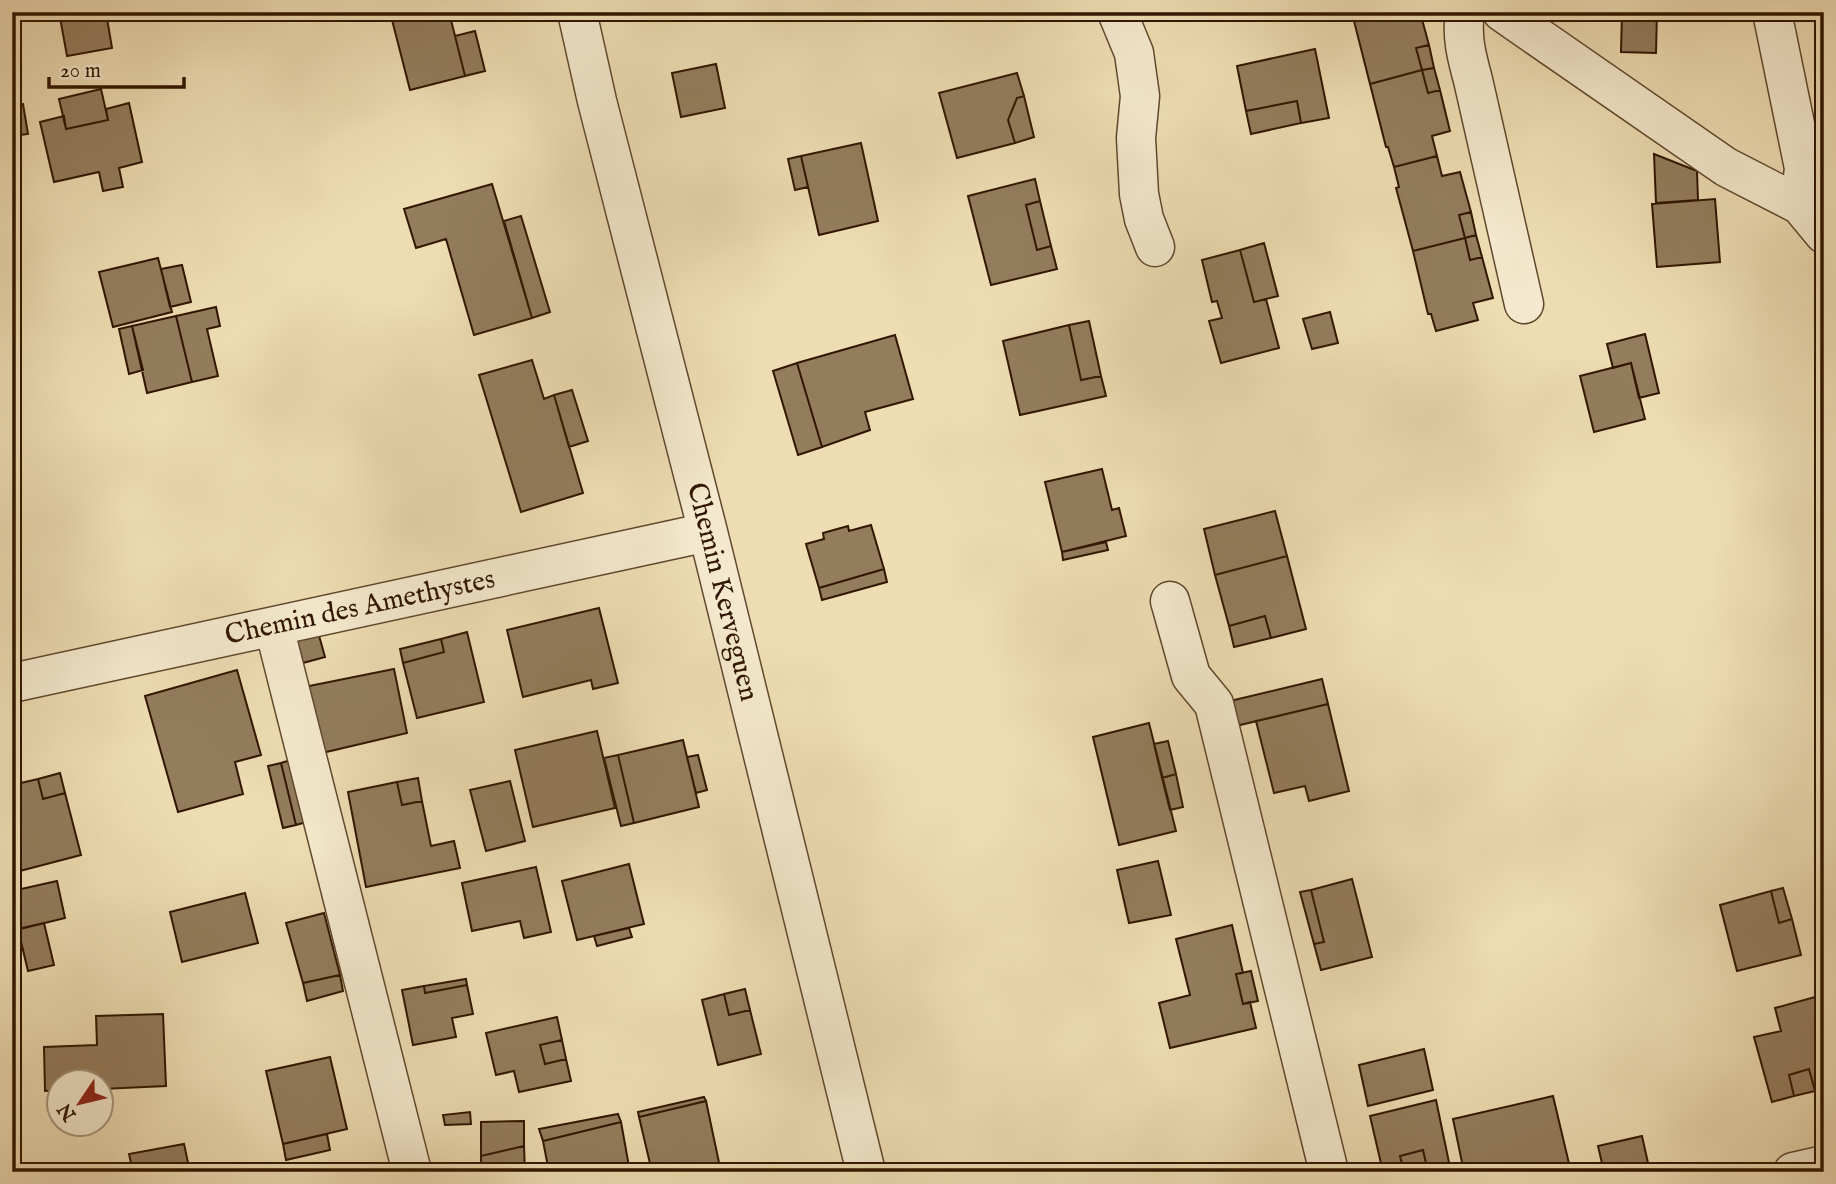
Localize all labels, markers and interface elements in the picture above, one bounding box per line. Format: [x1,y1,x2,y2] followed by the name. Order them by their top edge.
[49,46,184,90] scale bar
[60,58,101,85] text: 20 m
[678,479,766,705] street label: Chemin Kerveguen
[222,562,498,654] street label: Chemin des Amethystes
[46,1068,116,1138] north arrow
[53,1098,83,1126] text: N

